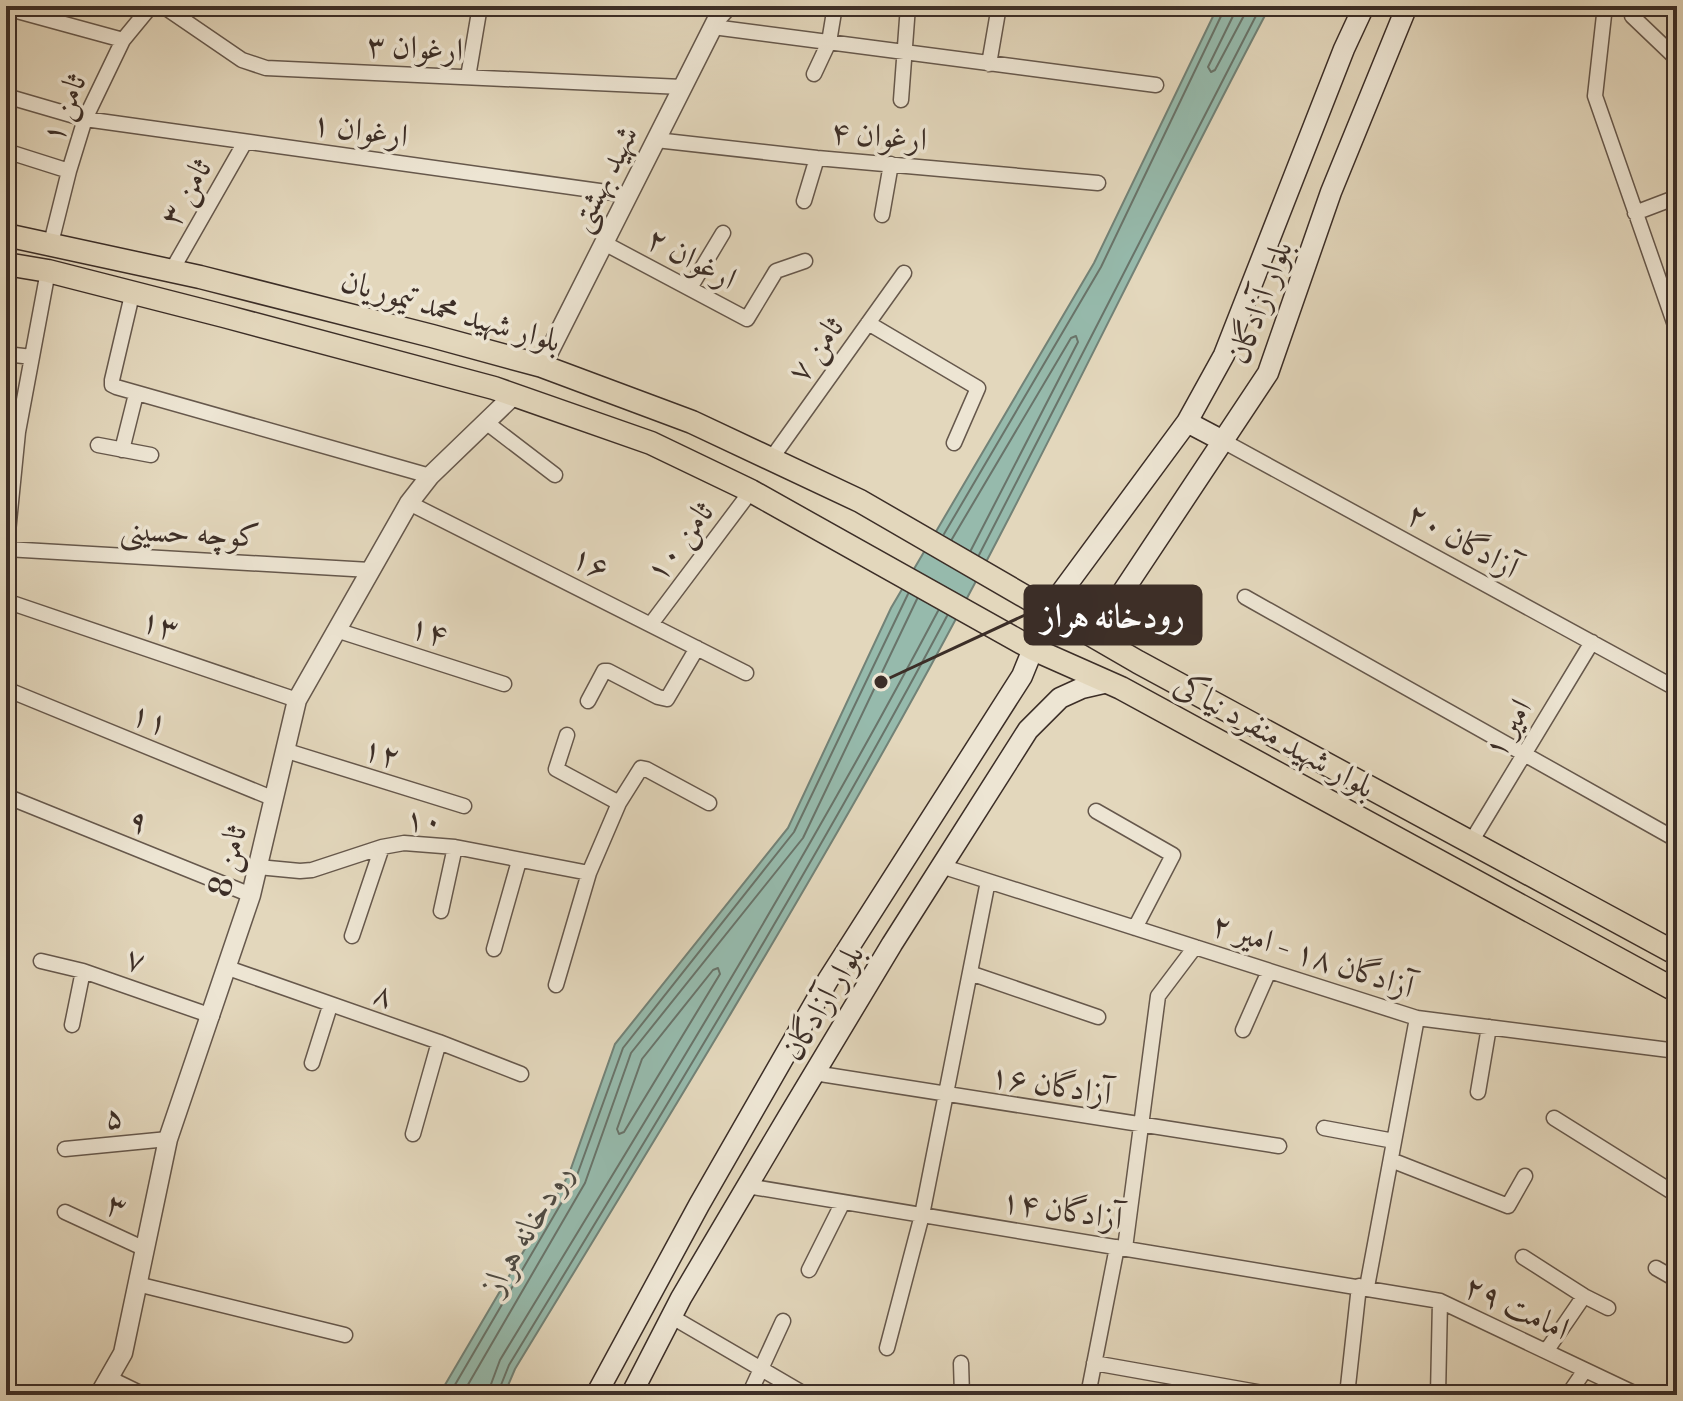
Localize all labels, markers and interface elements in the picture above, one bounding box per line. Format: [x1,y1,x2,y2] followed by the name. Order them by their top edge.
[366,25,464,70] street label: ارغوان ۳
[32,67,97,149] street label: ثامن ۱
[309,103,410,157] street label: ارغوان ۱
[829,112,929,160] street label: ارغوان ۴
[560,119,649,239] street label: شهید بهشتی
[151,151,222,234] street label: ثامن ۳
[639,219,744,299] street label: ارغوان ۲
[1218,235,1302,370] street label: بلوار آزادگان
[336,260,565,361] street label: بلوار شهید محمد تیموریان
[779,308,854,391] street label: ثامن ۷
[637,493,724,590] street label: ثامن ۱۰
[1399,494,1528,589] street label: آزادگان ۲۰
[119,509,261,559] street label: کوچه حسینی
[565,537,616,589] street label: ۱۶
[1025,586,1201,644] callout: رودخانه هراز
[1037,596,1185,638] text: رودخانه هراز
[135,600,184,650] street label: ۱۳
[405,606,453,656] street label: ۱۴
[1167,663,1382,807] street label: بلوار شهید منفرد نیاکی
[1475,692,1541,766] street label: امیر ۱
[125,693,174,744] street label: ۱۱
[358,728,406,778] street label: ۱۲
[122,799,155,843] street label: ۹
[405,799,443,841] street label: ۱۰
[200,821,257,901] street label: ثامن 8
[1207,904,1422,1008] street label: آزادگان ۱۸ - امیر ۲
[773,937,873,1068] street label: بلوار آزادگان
[120,938,151,982] street label: ۷
[368,973,399,1017] street label: ۸
[987,1056,1117,1115] street label: آزادگان ۱۶
[103,1096,126,1138] street label: ۵
[471,1156,583,1304] water label: رودخانه هراز
[998,1181,1128,1240] street label: آزادگان ۱۴
[100,1184,134,1228] street label: ۳
[1458,1266,1576,1350] street label: امامت ۲۹

